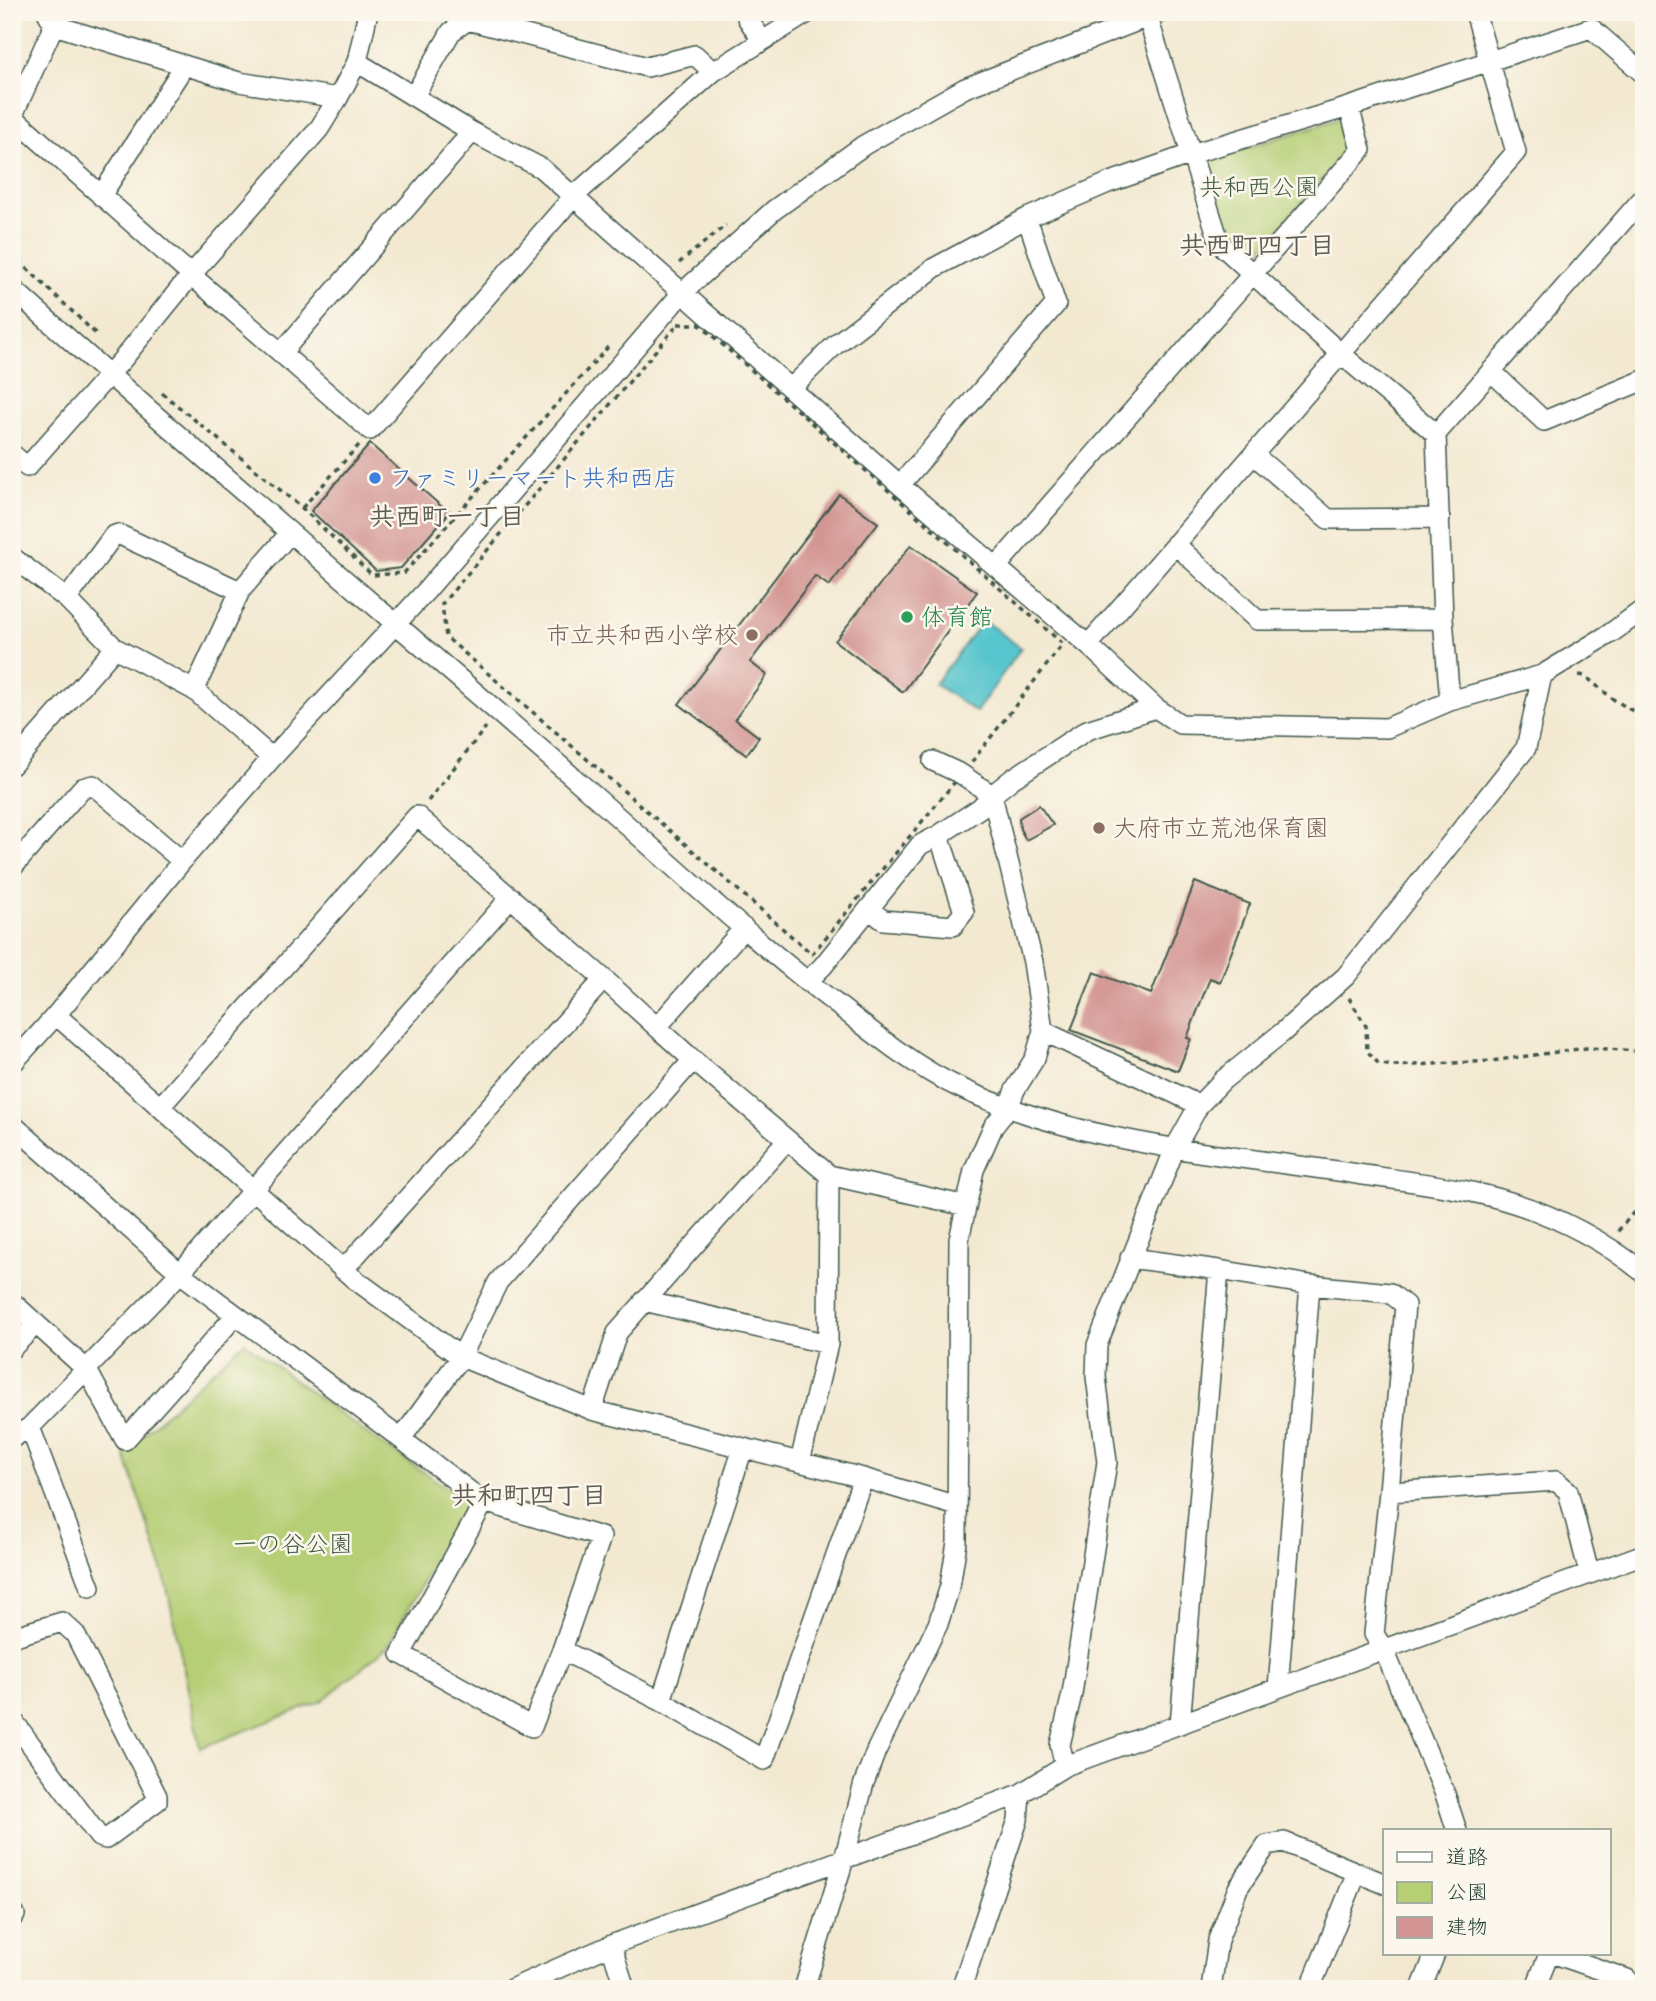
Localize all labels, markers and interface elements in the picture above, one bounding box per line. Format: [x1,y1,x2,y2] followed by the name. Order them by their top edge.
[1199,171,1319,201] park label: 共和西公園
[1179,228,1335,261] district label: 共西町四丁目
[389,462,677,492] place label: ファミリーマート共和西店
[367,470,383,486] marker: ファミリーマート共和西店
[369,499,525,532] district label: 共西町一丁目
[921,601,993,631] place label: 体育館
[899,609,915,625] marker: 体育館
[546,619,738,649] place label: 市立共和西小学校
[744,627,760,643] marker: 市立共和西小学校
[1113,812,1329,842] place label: 大府市立荒池保育園
[1091,820,1107,836] marker: 大府市立荒池保育園
[451,1478,607,1511] district label: 共和町四丁目
[233,1528,353,1558] park label: 一の谷公園
[1383,1829,1610,1955] legend
[1446,1843,1488,1870] text: 道路
[1446,1878,1488,1905] text: 公園
[1446,1913,1488,1940] text: 建物

